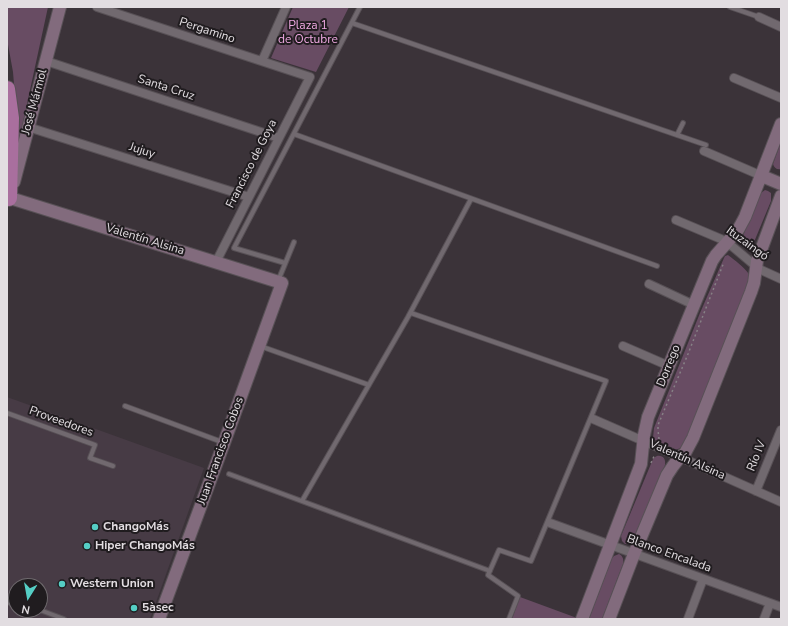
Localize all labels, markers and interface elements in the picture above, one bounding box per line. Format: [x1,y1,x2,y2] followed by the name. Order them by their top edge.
[177,15,237,47] street label: Pergamino
[278,19,338,47] park label: Plaza 1 de Octubre
[19,68,51,136] street label: José Mármol
[136,72,196,104] street label: Santa Cruz
[223,117,281,211] street label: Francisco de Goya
[127,140,157,162] street label: Jujuy
[104,221,186,259] street label: Valentín Alsina
[723,224,771,264] street label: Ituzaingó
[654,343,684,389] street label: Dorrego
[195,395,247,507] street label: Juan Francisco Cobos
[27,404,95,440] street label: Proveedores
[647,437,727,483] street label: Valentín Alsina
[744,439,770,473] street label: Río IV
[103,520,169,534] place label: ChangoMás
[90,522,100,532] marker: ChangoMás
[625,532,713,576] street label: Blanco Encalada
[95,539,195,553] place label: Hiper ChangoMás
[82,541,92,551] marker: Hiper ChangoMás
[70,577,154,591] place label: Western Union
[8,578,48,618] north arrow
[57,579,67,589] marker: Western Union
[20,601,31,617] text: N
[142,601,174,615] place label: 5àsec
[129,603,139,613] marker: 5àsec

